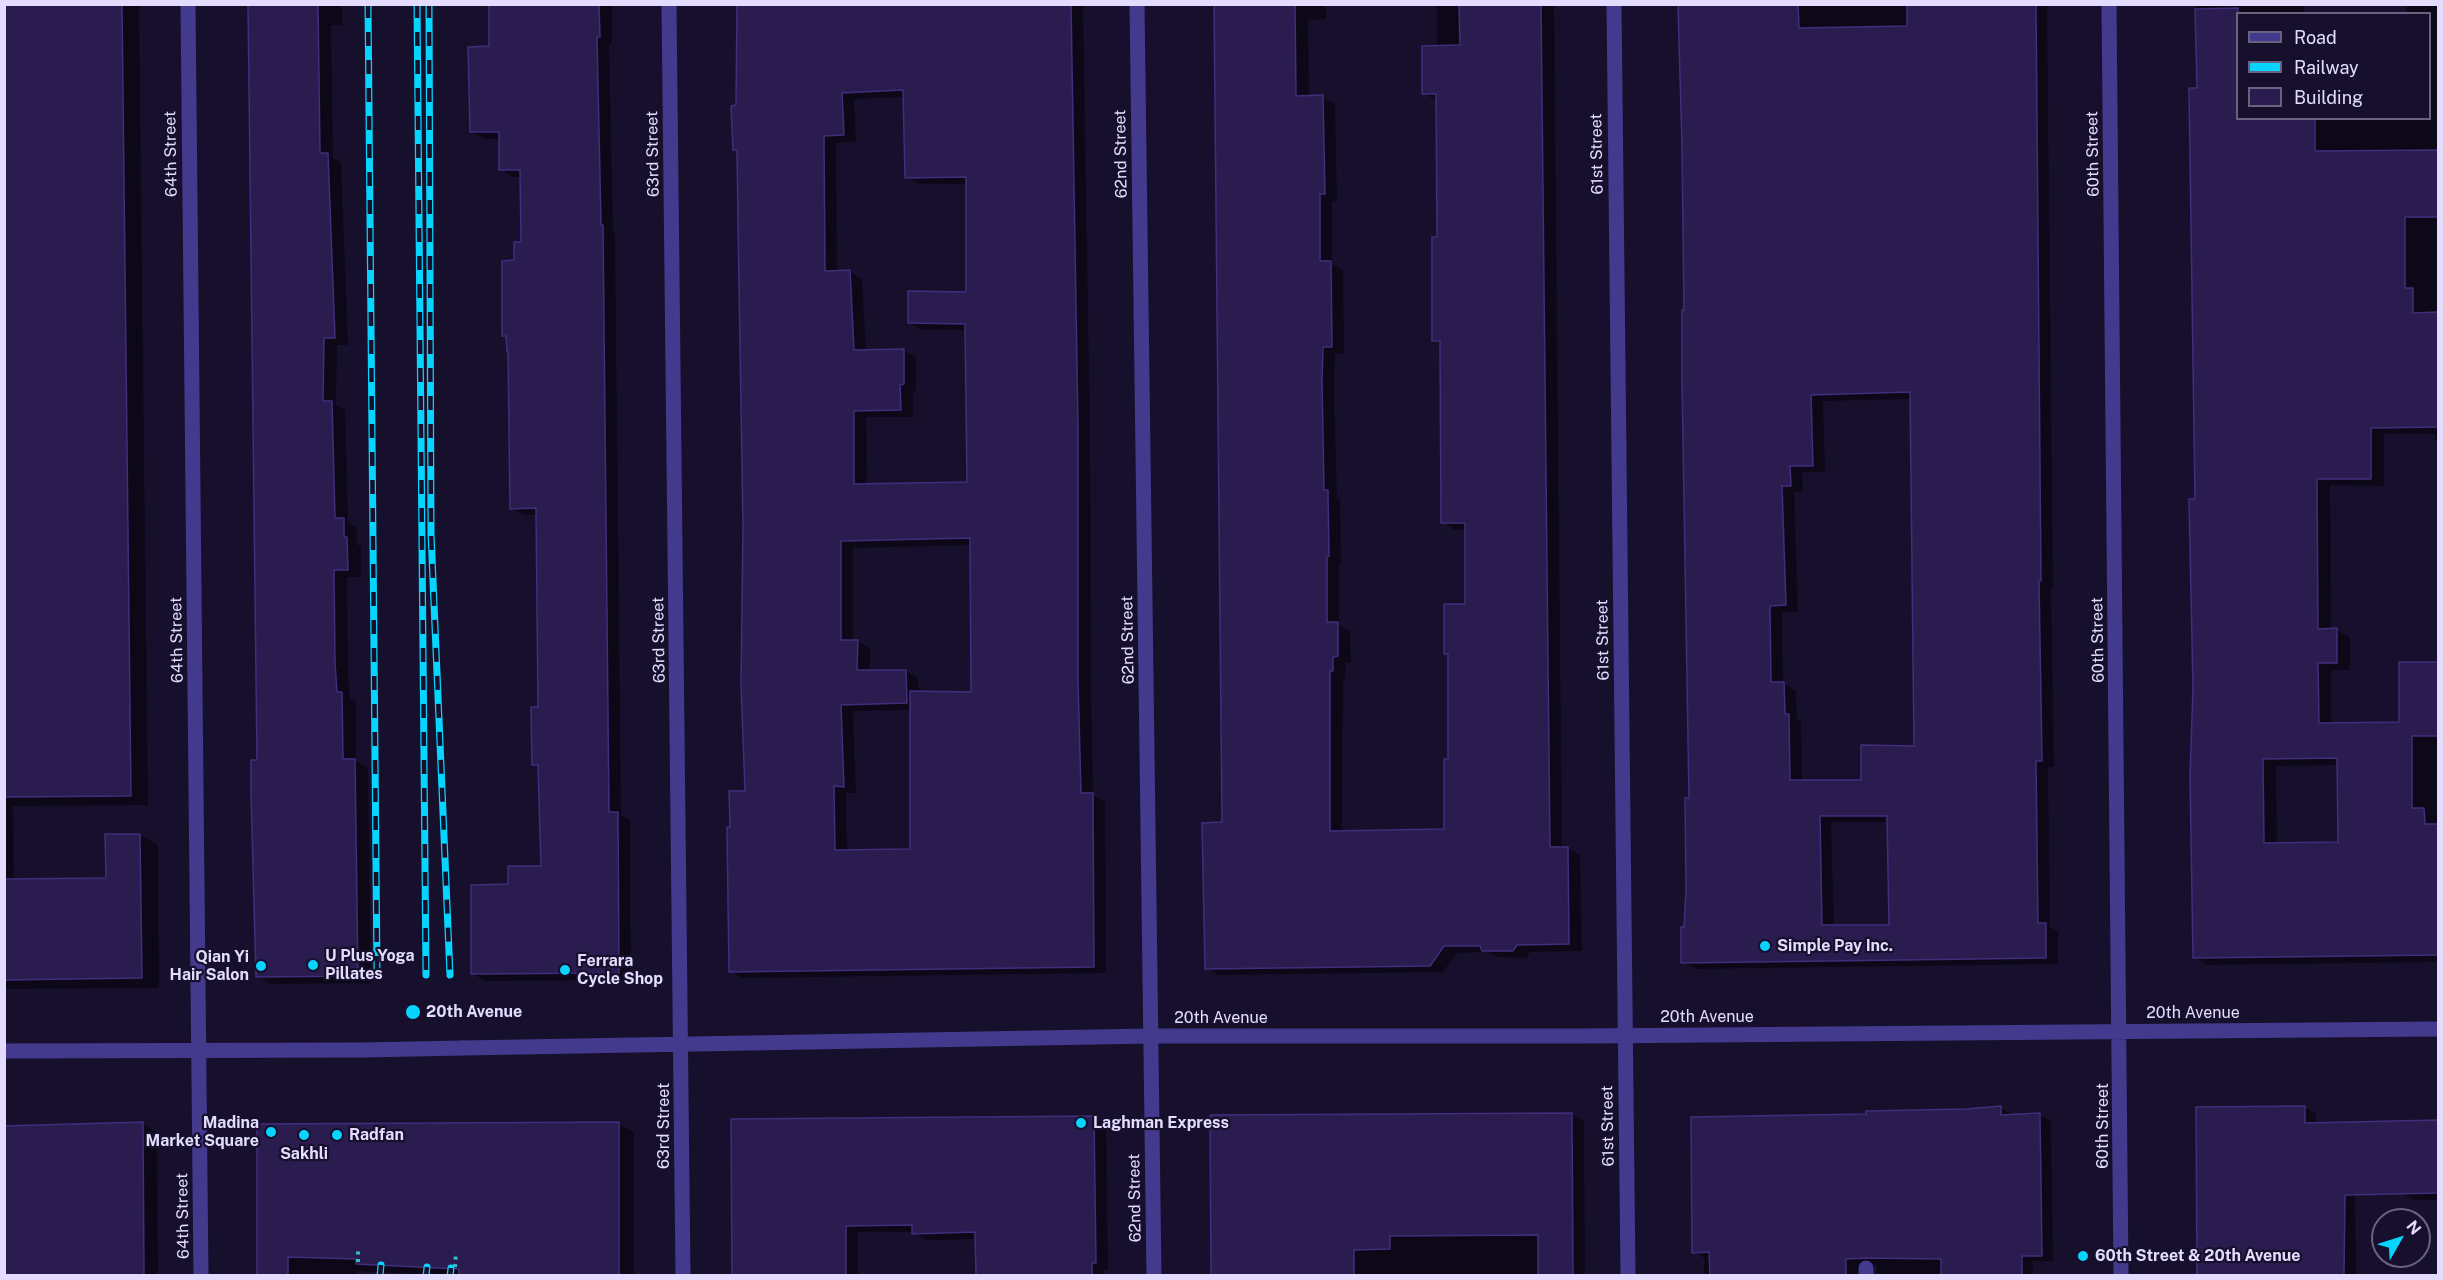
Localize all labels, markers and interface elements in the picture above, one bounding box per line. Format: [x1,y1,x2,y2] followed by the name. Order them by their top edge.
[2236,12,2431,120] legend
[2294,27,2337,48] text: Road
[2294,57,2359,78] text: Railway
[2294,87,2363,108] text: Building
[1111,109,1131,199] street label: 62nd Street
[161,111,181,197] street label: 64th Street
[643,111,663,197] street label: 63rd Street
[2083,111,2103,197] street label: 60th Street
[1587,113,1607,195] street label: 61st Street
[1118,595,1138,685] street label: 62nd Street
[167,597,187,683] street label: 64th Street
[649,597,669,683] street label: 63rd Street
[2088,597,2108,683] street label: 60th Street
[1593,599,1613,681] street label: 61st Street
[1777,936,1893,956] place label: Simple Pay Inc.
[1758,939,1772,953] marker: Simple Pay Inc.
[325,946,414,984] place label: U Plus Yoga Pillates
[170,947,249,985] place label: Qian Yi Hair Salon
[577,951,663,989] place label: Ferrara Cycle Shop
[306,958,320,972] marker: U Plus Yoga Pillates
[254,959,268,973] marker: Qian Yi Hair Salon
[558,963,572,977] marker: Ferrara Cycle Shop
[426,1002,522,1022] place label: 20th Avenue
[404,1003,422,1021] marker: 20th Avenue
[2146,1003,2240,1023] street label: 20th Avenue
[1660,1007,1754,1027] street label: 20th Avenue
[1174,1008,1268,1028] street label: 20th Avenue
[654,1083,674,1169] street label: 63rd Street
[2093,1083,2113,1169] street label: 60th Street
[1598,1085,1618,1167] street label: 61st Street
[146,1113,259,1151] place label: Madina Market Square
[1093,1113,1229,1133] place label: Laghman Express
[1074,1116,1088,1130] marker: Laghman Express
[264,1125,278,1139] marker: Madina Market Square
[349,1125,404,1145] place label: Radfan
[297,1128,311,1142] marker: Sakhli
[330,1128,344,1142] marker: Radfan
[280,1144,328,1164] place label: Sakhli
[1125,1153,1145,1243] street label: 62nd Street
[173,1173,193,1259] street label: 64th Street
[2371,1208,2431,1268] north arrow
[2402,1217,2425,1238] text: N
[2095,1246,2301,1266] place label: 60th Street & 20th Avenue
[2076,1249,2090,1263] marker: 60th Street & 20th Avenue

